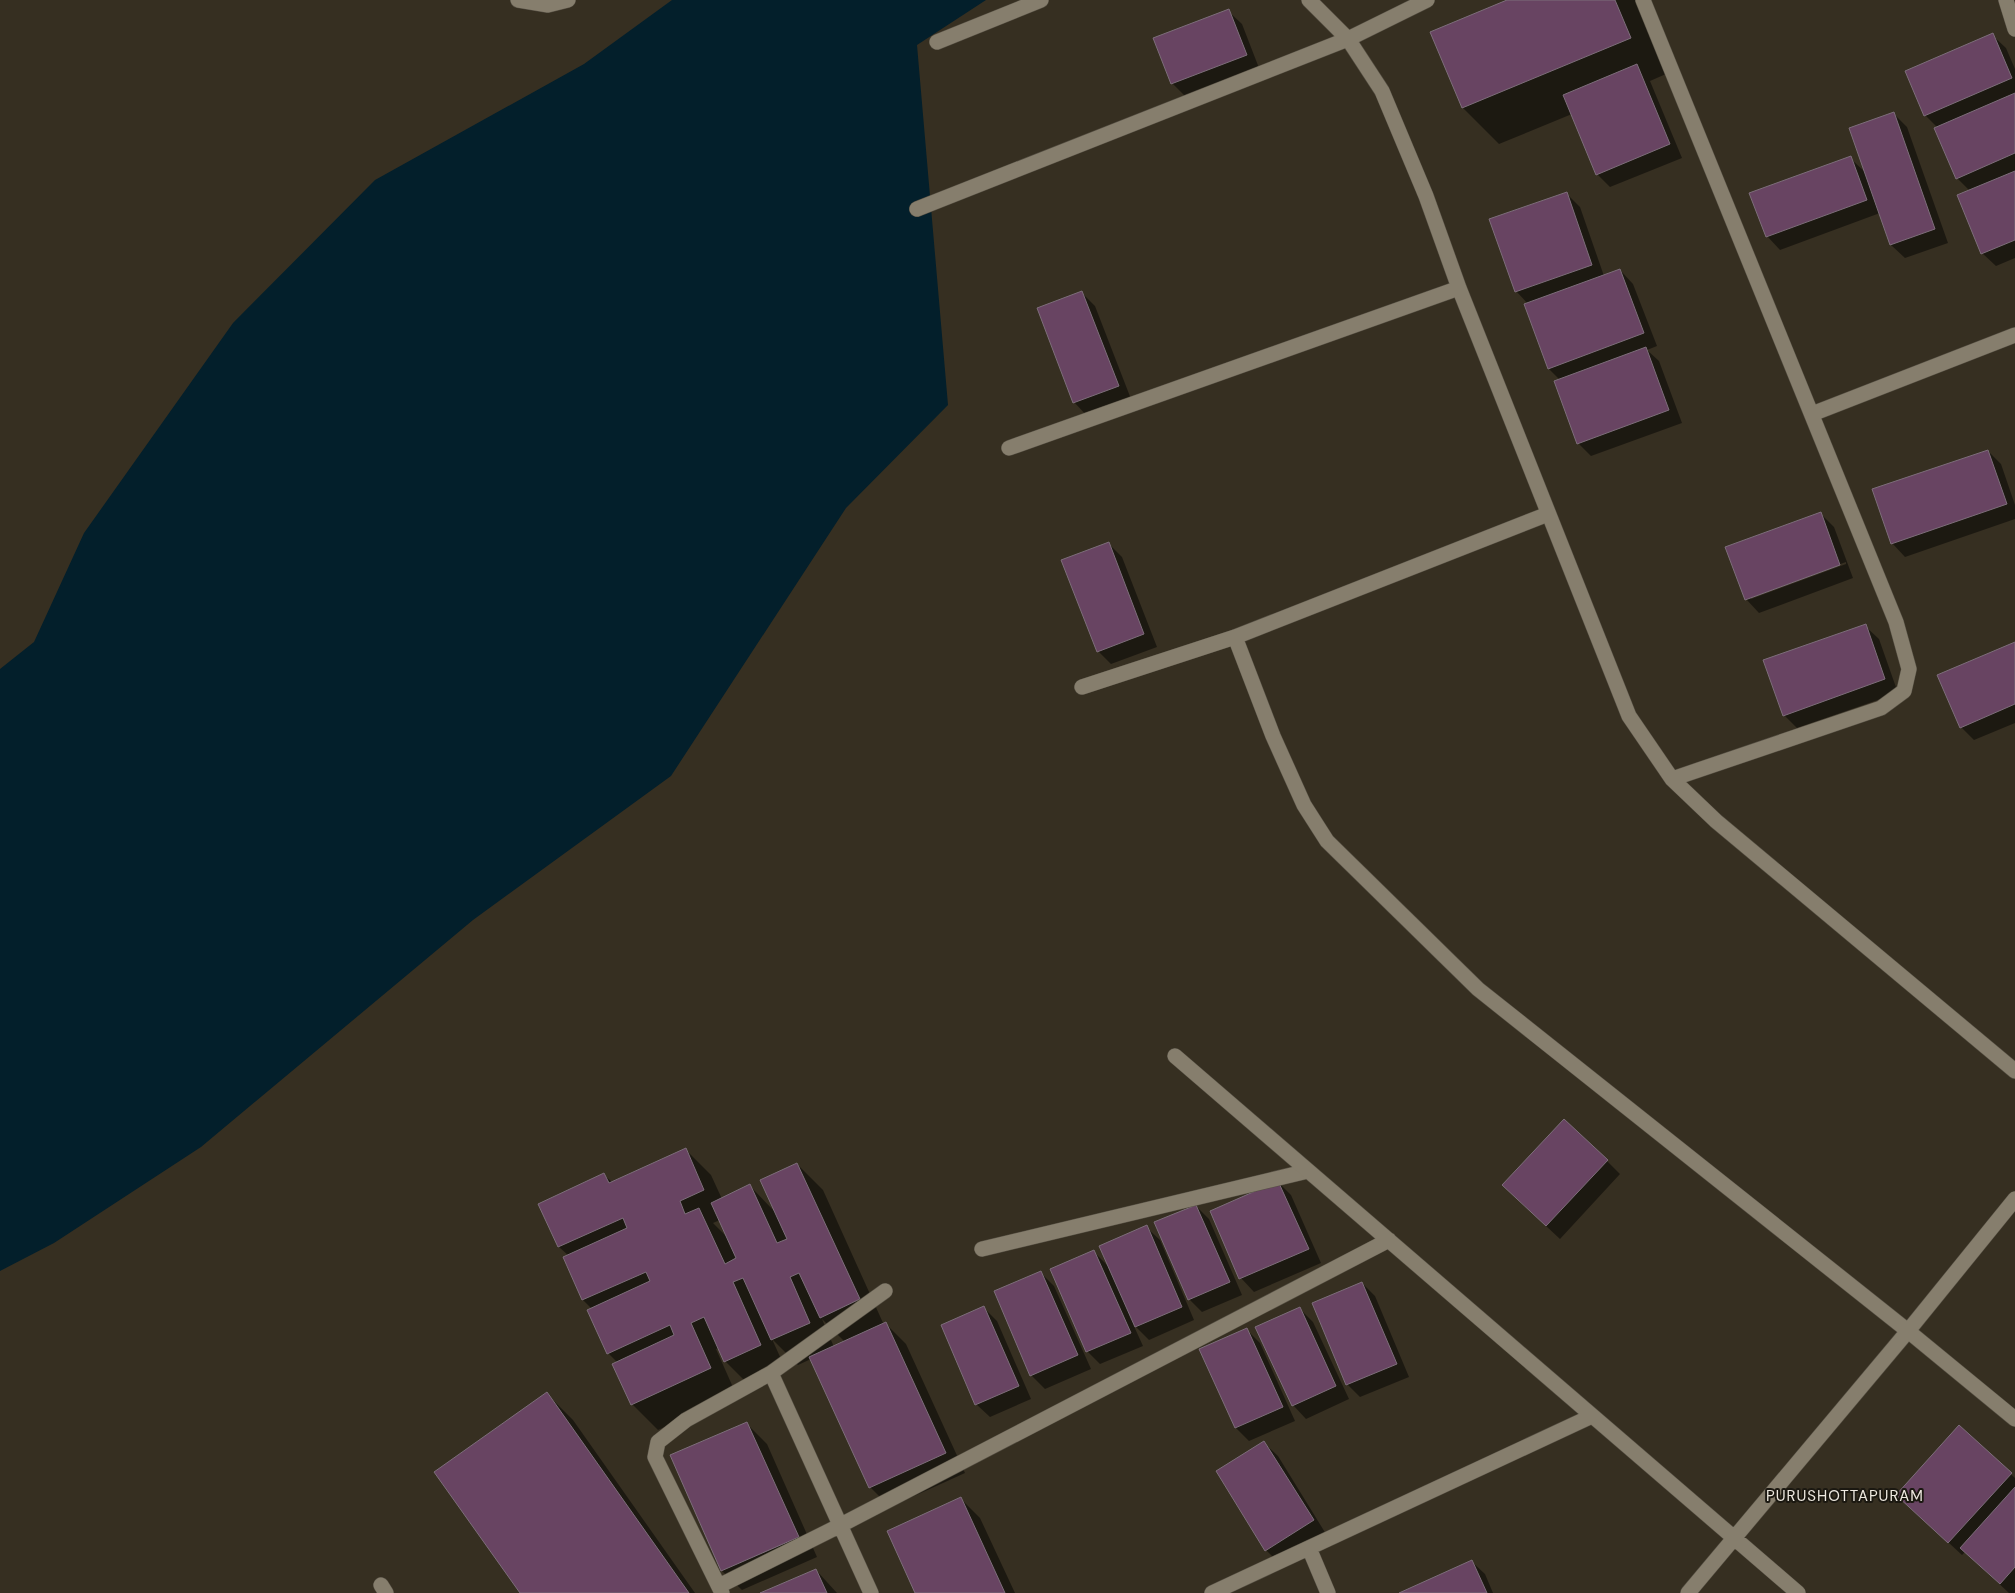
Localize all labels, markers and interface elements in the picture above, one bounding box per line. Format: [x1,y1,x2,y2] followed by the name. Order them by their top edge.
[1766,1486,1924,1506] district label: PURUSHOTTAPURAM

